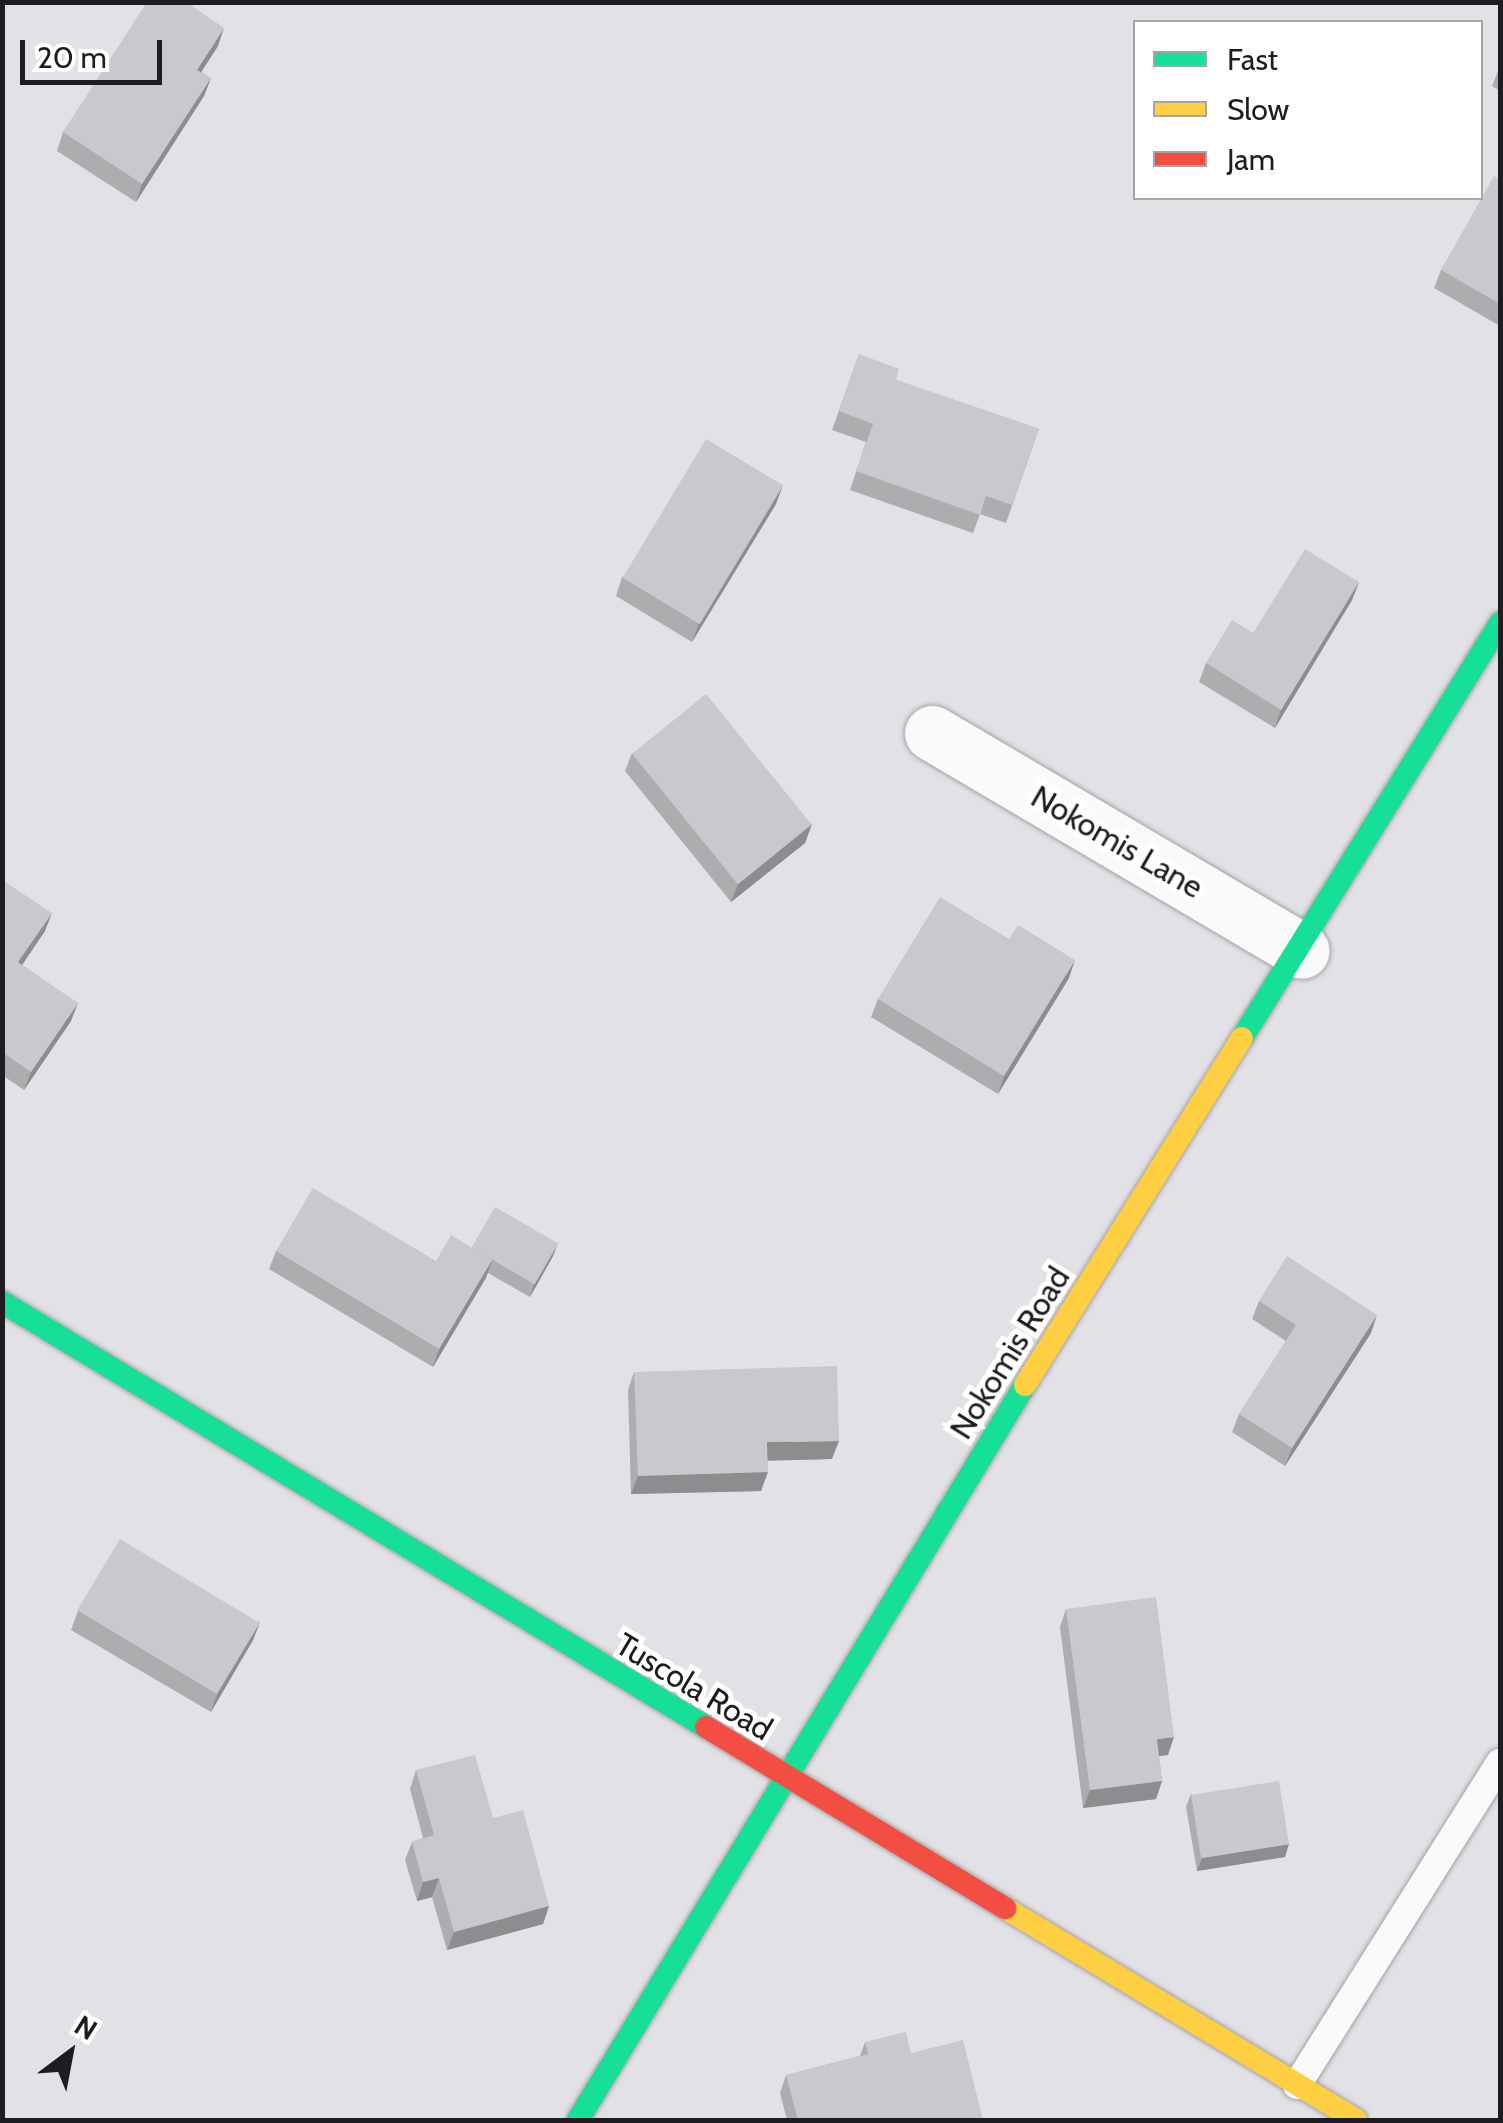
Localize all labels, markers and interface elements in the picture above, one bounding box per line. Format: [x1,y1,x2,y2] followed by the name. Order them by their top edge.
[25,20,168,82] scale bar
[1133,20,1483,200] legend
[37,39,107,76] text: 20 m
[1227,41,1278,78] text: Fast
[1227,91,1289,128] text: Slow
[1227,141,1275,178] text: Jam
[1024,777,1210,907] street label: Nokomis Lane
[942,1260,1078,1446] street label: Nokomis Road
[609,1625,779,1749] street label: Tuscola Road
[20,2003,120,2103] north arrow
[68,2008,103,2047] text: N

